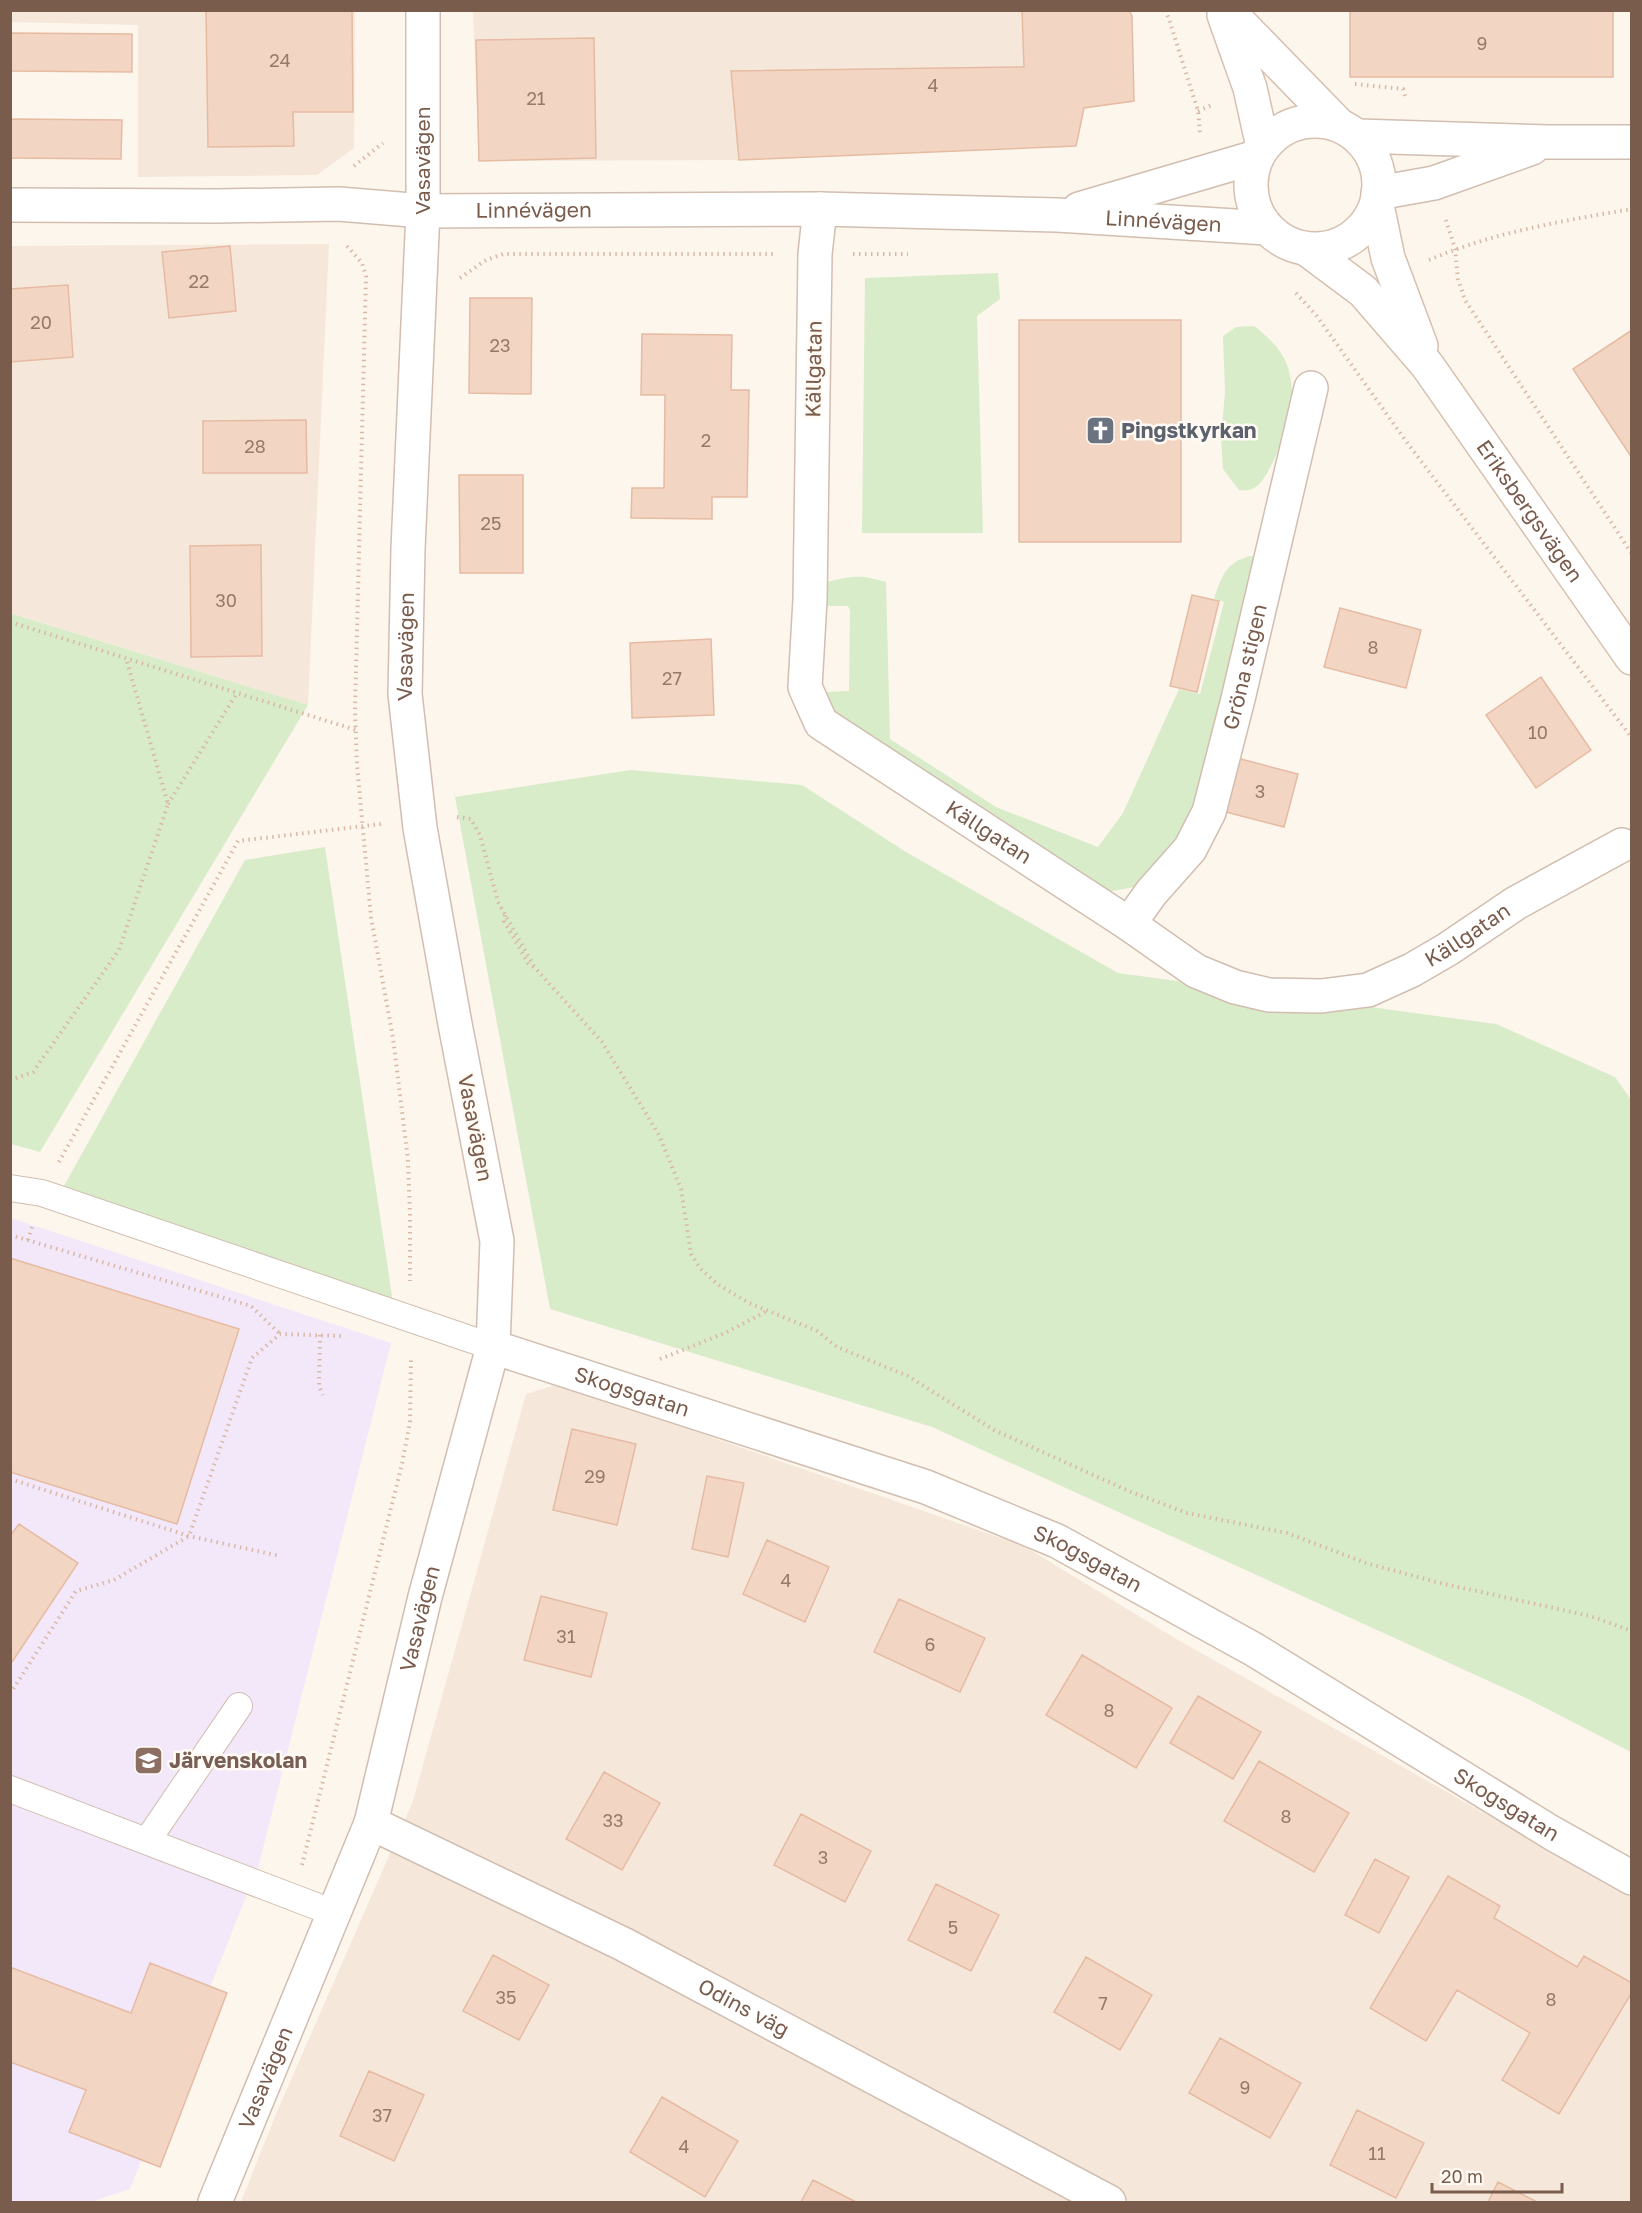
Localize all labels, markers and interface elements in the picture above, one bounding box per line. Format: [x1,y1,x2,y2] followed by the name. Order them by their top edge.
[1477,32,1487,54] house number: 9
[269,49,291,71] house number: 24
[928,74,939,96] house number: 4
[526,87,546,109] house number: 21
[409,106,435,215] street label: Vasavägen
[475,196,592,223] street label: Linnévägen
[1105,204,1222,237] street label: Linnévägen
[189,270,209,292] house number: 22
[30,311,52,333] house number: 20
[799,320,827,418] street label: Källgatan
[490,334,510,356] house number: 23
[1084,415,1116,447] church icon: Pingstkyrkan
[1121,417,1257,443] place label: Pingstkyrkan
[701,429,711,451] house number: 2
[1471,434,1589,587] street label: Eriksbergsvägen
[244,435,266,457] house number: 28
[481,512,501,534] house number: 25
[215,589,237,611] house number: 30
[390,592,419,702] street label: Vasavägen
[1217,601,1272,732] street label: Gröna stigen
[1368,636,1378,658] house number: 8
[662,667,682,689] house number: 27
[1528,721,1548,743] house number: 10
[1255,780,1265,802] house number: 3
[941,794,1037,869] street label: Källgatan
[1420,897,1515,972] street label: Källgatan
[453,1072,499,1184] street label: Vasavägen
[571,1360,693,1422] street label: Skogsgatan
[584,1465,606,1487] house number: 29
[1030,1519,1147,1597] street label: Skogsgatan
[394,1562,445,1674] street label: Vasavägen
[781,1569,792,1591] house number: 4
[556,1625,576,1647] house number: 31
[925,1633,935,1655] house number: 6
[1104,1699,1114,1721] house number: 8
[132,1745,164,1777] school or university icon: Järvenskolan
[169,1747,307,1773] place label: Järvenskolan
[1449,1762,1564,1846] street label: Skogsgatan
[1281,1805,1291,1827] house number: 8
[602,1809,624,1831] house number: 33
[818,1846,828,1868] house number: 3
[948,1916,958,1938] house number: 5
[694,1972,794,2042] street label: Odins väg
[496,1986,516,2008] house number: 35
[1546,1988,1556,2010] house number: 8
[1098,1992,1108,2014] house number: 7
[232,2023,298,2133] street label: Vasavägen
[1240,2076,1250,2098] house number: 9
[372,2104,392,2126] house number: 37
[679,2135,690,2157] house number: 4
[1368,2142,1386,2164] house number: 11
[1432,2156,1562,2194] scale bar
[1441,2165,1483,2187] text: 20 m

